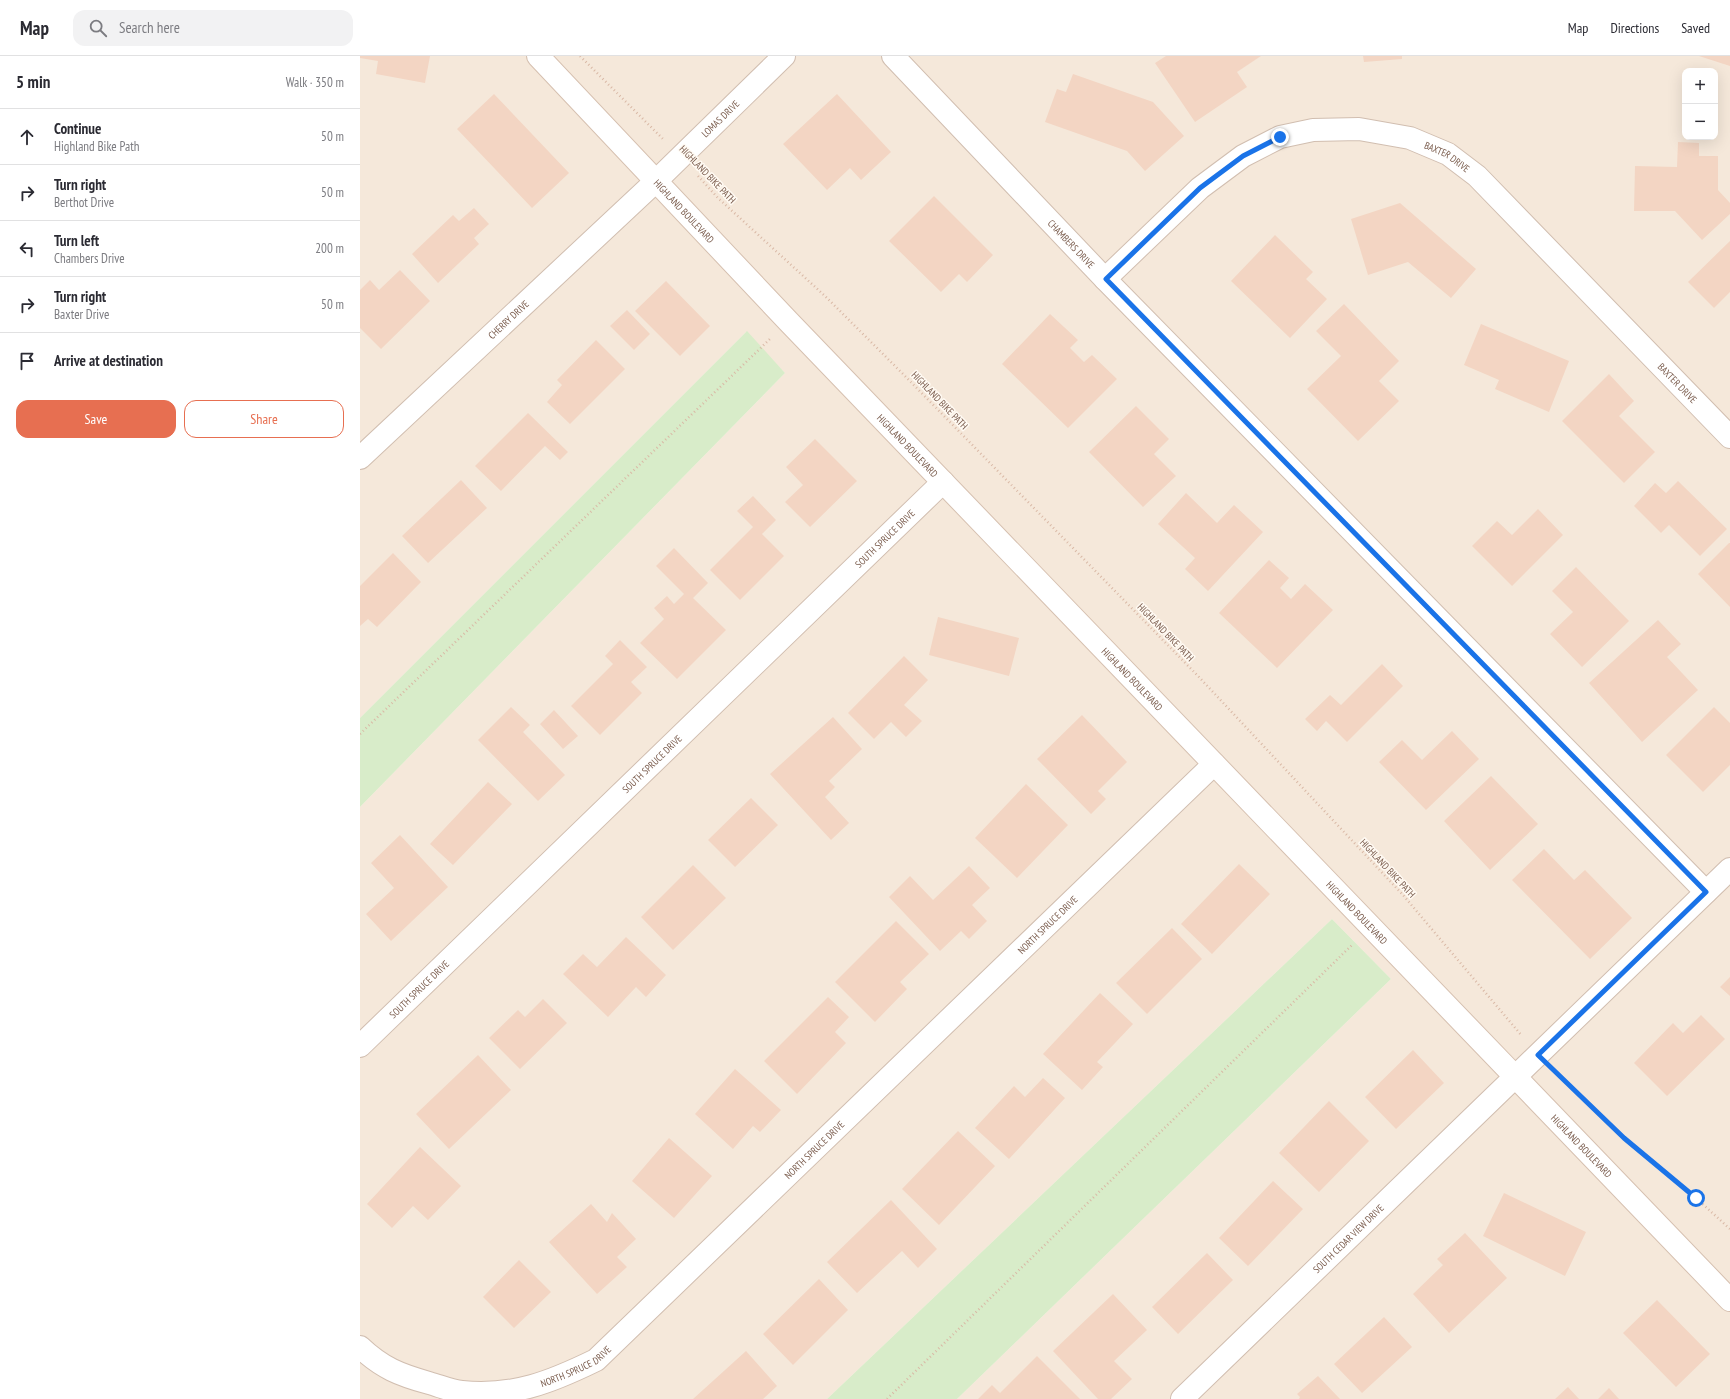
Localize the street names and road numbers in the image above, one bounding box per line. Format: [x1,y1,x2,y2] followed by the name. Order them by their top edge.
[699,97,742,140] street label: LOMAS DRIVE
[1422,139,1472,175] street label: BAXTER DRIVE
[677,142,739,206] street label: HIGHLAND BIKE PATH
[651,177,717,246] street label: HIGHLAND BOULEVARD
[1045,217,1097,271] street label: CHAMBERS DRIVE
[485,297,532,342] street label: CHERRY DRIVE
[1655,360,1700,406] street label: BAXTER DRIVE
[909,368,971,432] street label: HIGHLAND BIKE PATH
[874,411,941,480] street label: HIGHLAND BOULEVARD
[852,507,918,571] street label: SOUTH SPRUCE DRIVE
[1135,600,1197,664] street label: HIGHLAND BIKE PATH
[1099,645,1165,714] street label: HIGHLAND BOULEVARD
[620,732,685,796] street label: SOUTH SPRUCE DRIVE
[1357,836,1418,901] street label: HIGHLAND BIKE PATH
[1323,878,1390,947] street label: HIGHLAND BOULEVARD
[1015,893,1080,957] street label: NORTH SPRUCE DRIVE
[387,957,452,1021] street label: SOUTH SPRUCE DRIVE
[1548,1112,1615,1180] street label: HIGHLAND BOULEVARD
[782,1118,847,1182] street label: NORTH SPRUCE DRIVE
[1310,1202,1387,1276] street label: SOUTH CEDAR VIEW DRIVE
[539,1343,614,1390] street label: NORTH SPRUCE DRIVE

